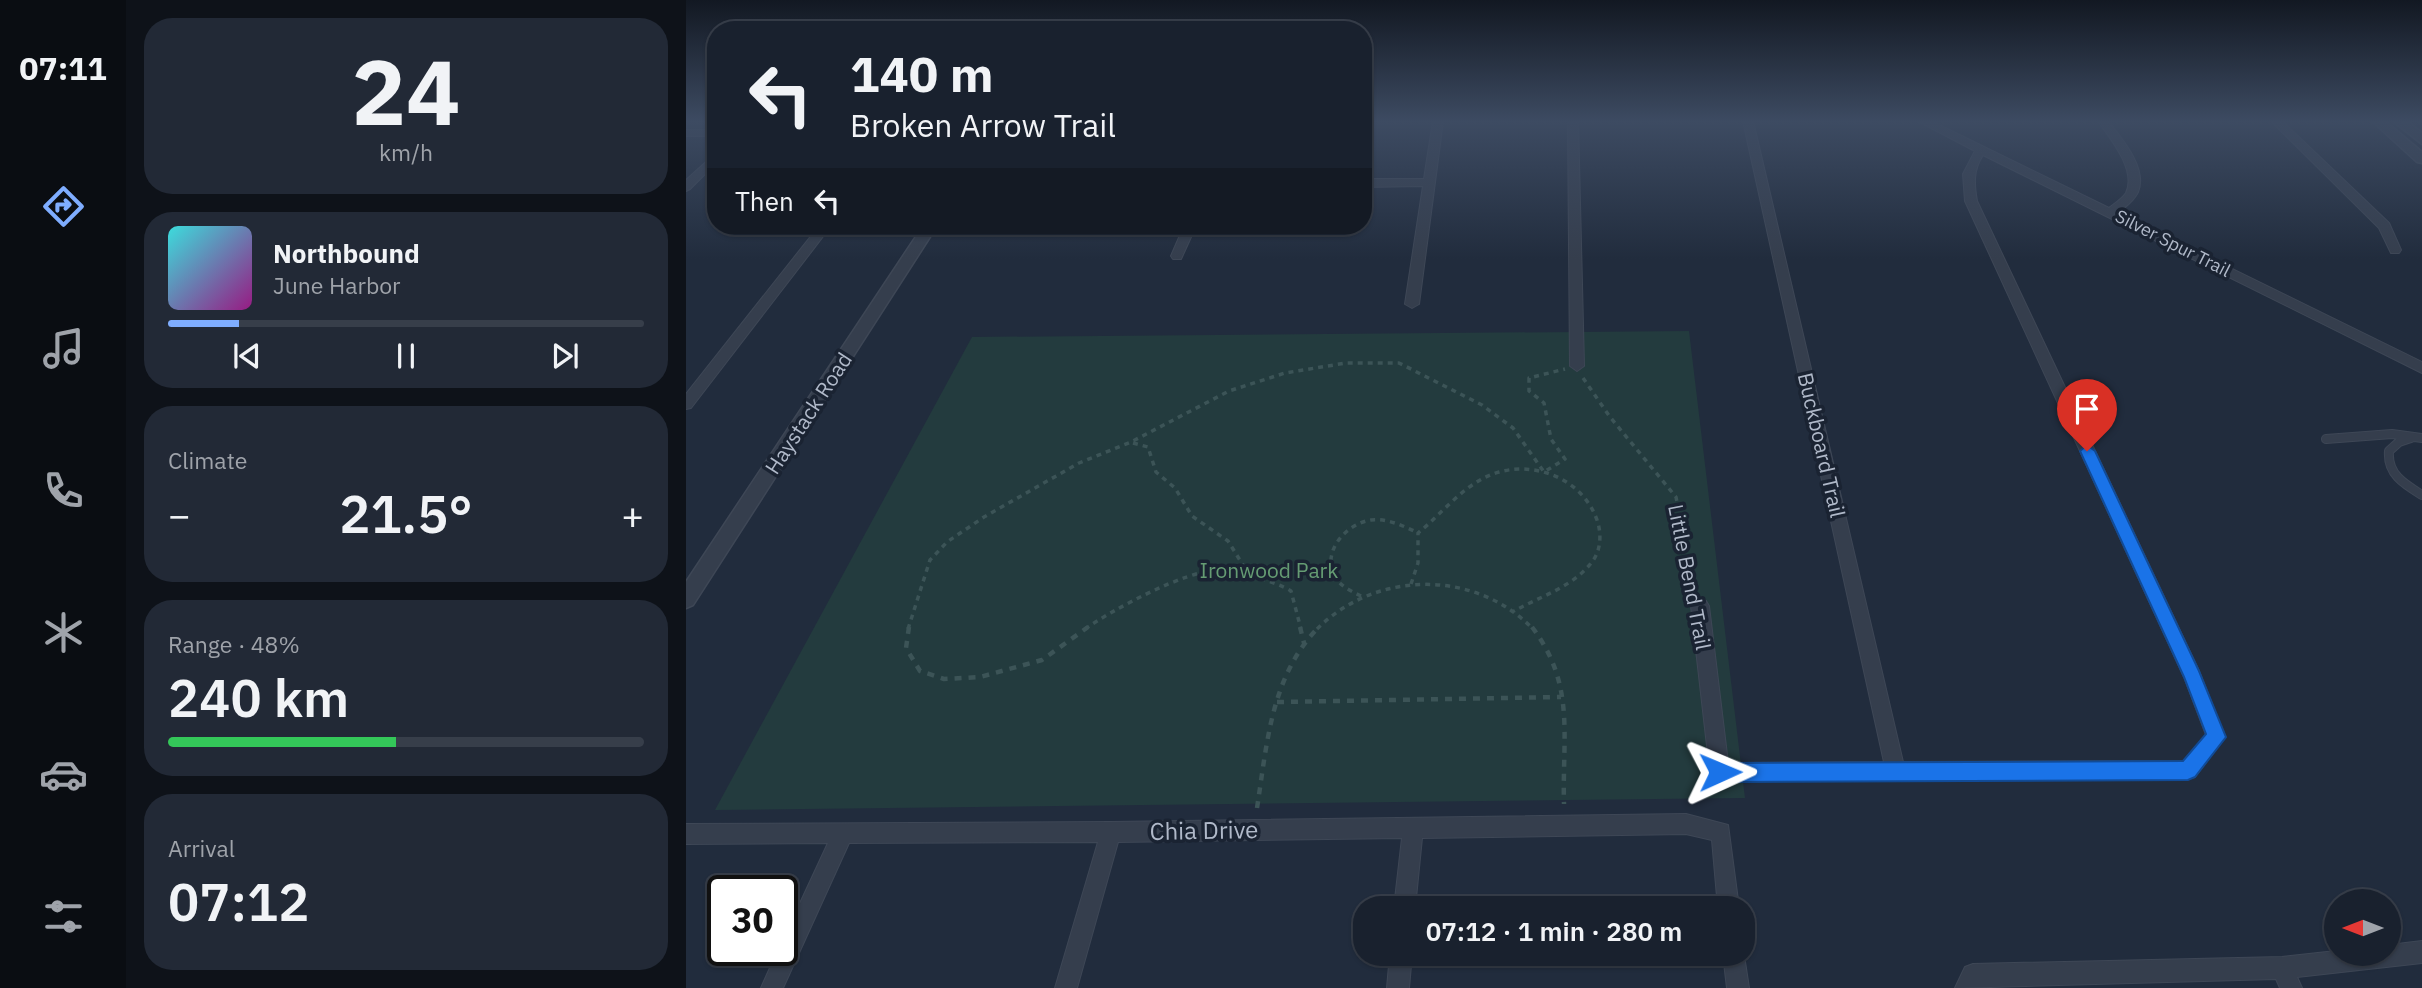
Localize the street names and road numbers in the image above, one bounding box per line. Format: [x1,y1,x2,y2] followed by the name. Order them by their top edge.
[2112,204,2234,282] street label: Silver Spur Trail
[758,347,858,479] street label: Haystack Road
[1792,370,1852,521] street label: Buckboard Trail
[1662,502,1718,652] street label: Little Bend Trail
[1149,813,1259,847] street label: Chia Drive

